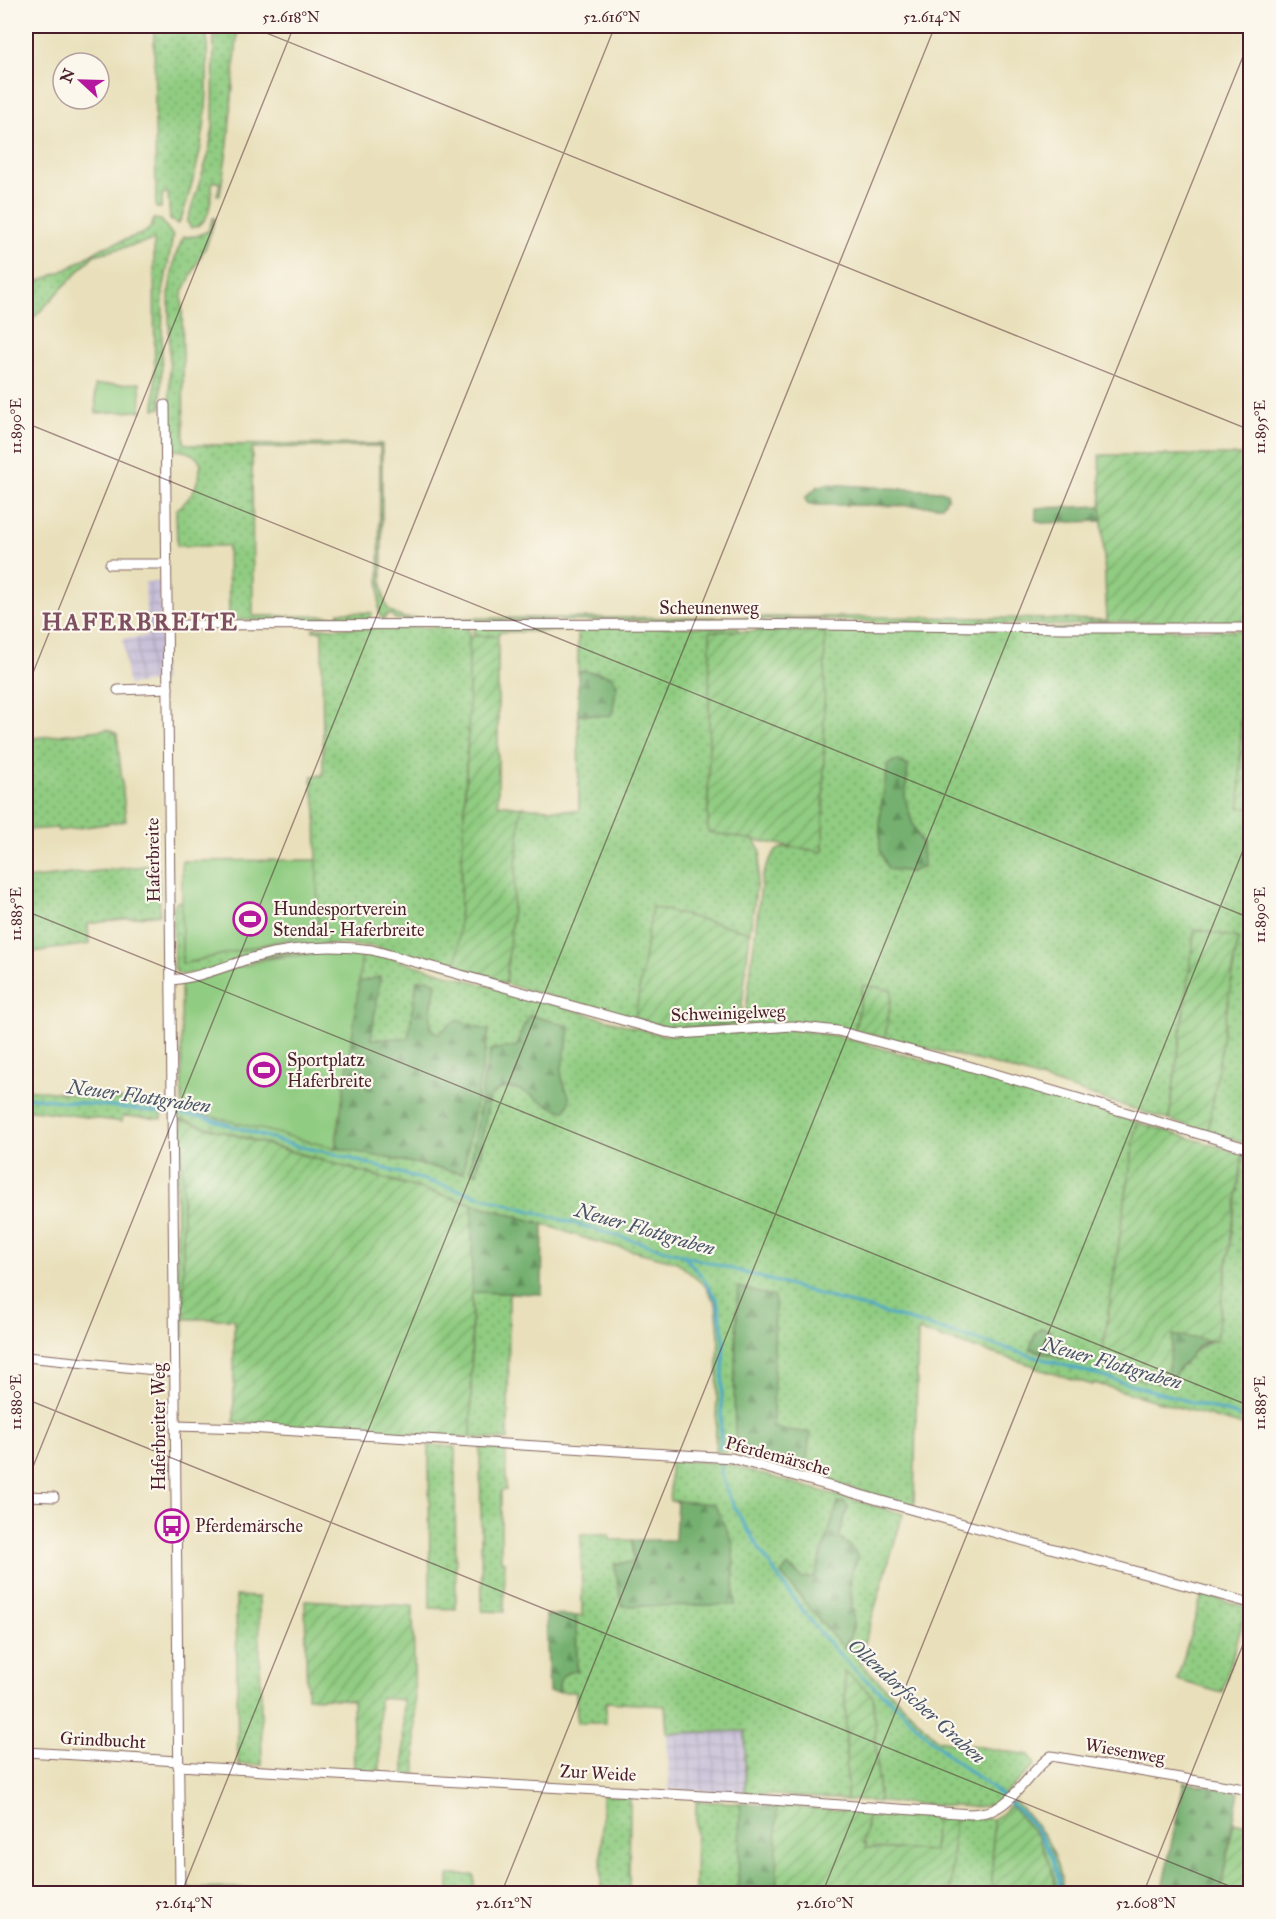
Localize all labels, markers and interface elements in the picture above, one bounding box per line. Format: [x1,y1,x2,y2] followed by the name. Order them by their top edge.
[262,8,320,26] text: 52.618°N
[583,8,641,26] text: 52.616°N
[903,8,961,26] text: 52.614°N
[51,51,111,111] north arrow
[56,65,79,85] text: N
[7,398,25,454] text: 11.890°E
[1251,400,1269,454] text: 11.895°E
[659,597,759,620] street label: Scheunenweg
[42,607,238,637] district label: HAFERBREITE
[141,817,165,903] street label: Haferbreite
[7,887,25,941] text: 11.885°E
[1251,887,1269,943] text: 11.890°E
[273,898,425,941] place label: Hundesportverein Stendal- Haferbreite
[232,901,268,937] sports icon: Hundesportverein Stendal- Haferbreite
[670,1000,786,1027] street label: Schweinigelweg
[287,1049,372,1092] place label: Sportplatz Haferbreite
[246,1052,282,1088] sports icon: Sportplatz Haferbreite
[65,1074,213,1118] water label: Neuer Flottgraben
[571,1197,718,1261] water label: Neuer Flottgraben
[1038,1331,1185,1395] water label: Neuer Flottgraben
[148,1363,171,1491] street label: Haferbreiter Weg
[7,1374,25,1430] text: 11.880°E
[1251,1376,1269,1430] text: 11.885°E
[723,1431,833,1481] street label: Pferdemärsche
[154,1508,190,1544] bus stop icon: Pferdemärsche
[195,1515,303,1537] place label: Pferdemärsche
[844,1633,991,1769] water label: Ollendorfscher Graben
[60,1727,147,1753] street label: Grindbucht
[1083,1733,1167,1770] street label: Wiesenweg
[559,1760,637,1786] street label: Zur Weide
[155,1894,213,1912] text: 52.614°N
[476,1894,533,1912] text: 52.612°N
[796,1894,854,1912] text: 52.610°N
[1116,1894,1176,1912] text: 52.608°N

